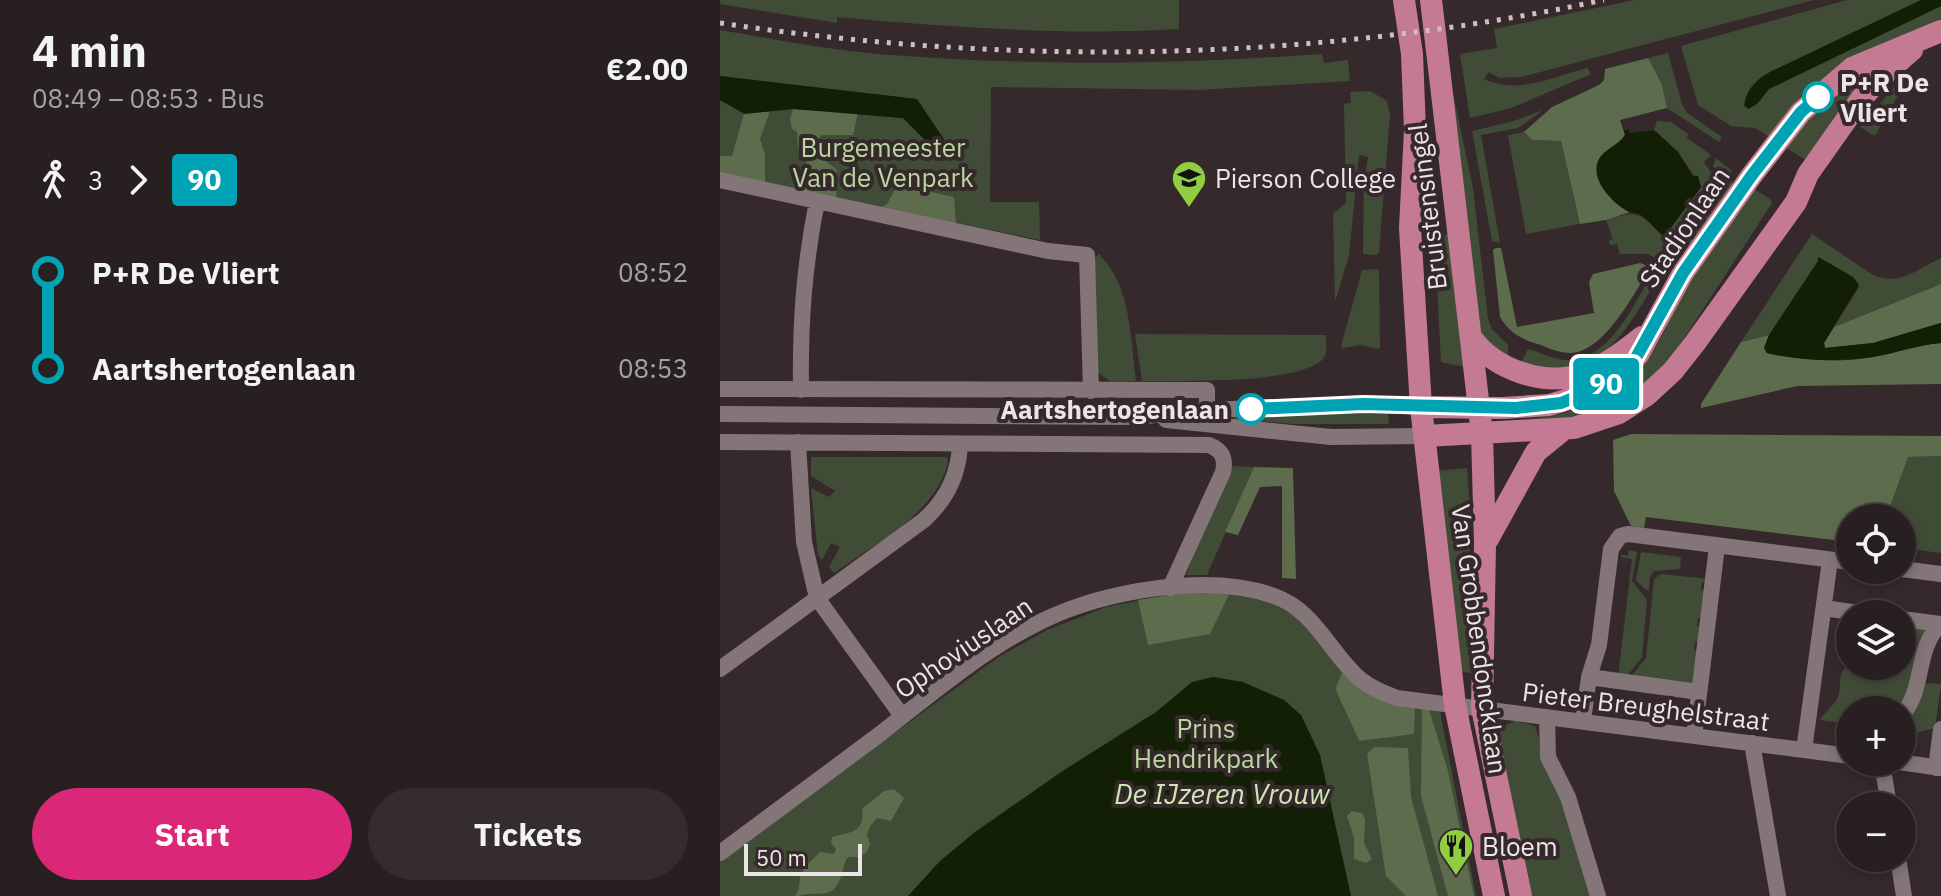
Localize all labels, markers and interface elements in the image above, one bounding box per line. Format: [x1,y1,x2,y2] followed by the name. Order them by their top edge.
[32,22,147,79] text: 4 min
[606,49,688,88] text: €2.00
[1840,65,1929,129] place label: P+R De Vliert
[32,81,265,115] text: 08:49 – 08:53 · Bus
[1803,82,1833,112] marker: P+R De Vliert
[1400,122,1454,292] street label: Bruistensingel
[792,130,974,194] park label: Burgemeester Van de Venpark
[32,158,76,202] icon: walk
[116,158,160,202] icon: forward
[1170,159,1208,209] school or university icon: Pierson College
[1631,160,1737,294] street label: Stadionlaan
[188,161,221,198] text: 90
[1215,161,1396,195] place label: Pierson College
[88,163,104,197] text: 3
[92,253,280,292] text: P+R De Vliert
[618,255,688,289] text: 08:52
[92,349,356,388] text: Aartshertogenlaan
[618,351,688,385] text: 08:53
[1570,358,1642,410] line badge: 90
[1589,365,1623,402] text: 90
[1000,392,1229,426] place label: Aartshertogenlaan
[1236,394,1266,424] marker: Aartshertogenlaan
[1444,502,1516,776] street label: Van Grobbendoncklaan
[1836,504,1916,872] map controls
[1836,504,1916,584] button: locate
[888,588,1038,706] street label: Ophoviuslaan
[1836,600,1916,680] button: layers
[1520,674,1772,738] street label: Pieter Breughelstraat
[1836,696,1916,776] button: +
[1134,711,1279,775] park label: Prins Hendrikpark
[1114,775,1331,812] water label: De IJzeren Vrouw
[32,788,352,880] button: Start
[368,788,688,880] button: Tickets
[1836,792,1916,872] button: −
[1437,827,1475,877] restaurant icon: Bloem
[1482,829,1558,863] place label: Bloem
[744,840,862,876] scale bar
[756,843,807,872] text: 50 m

